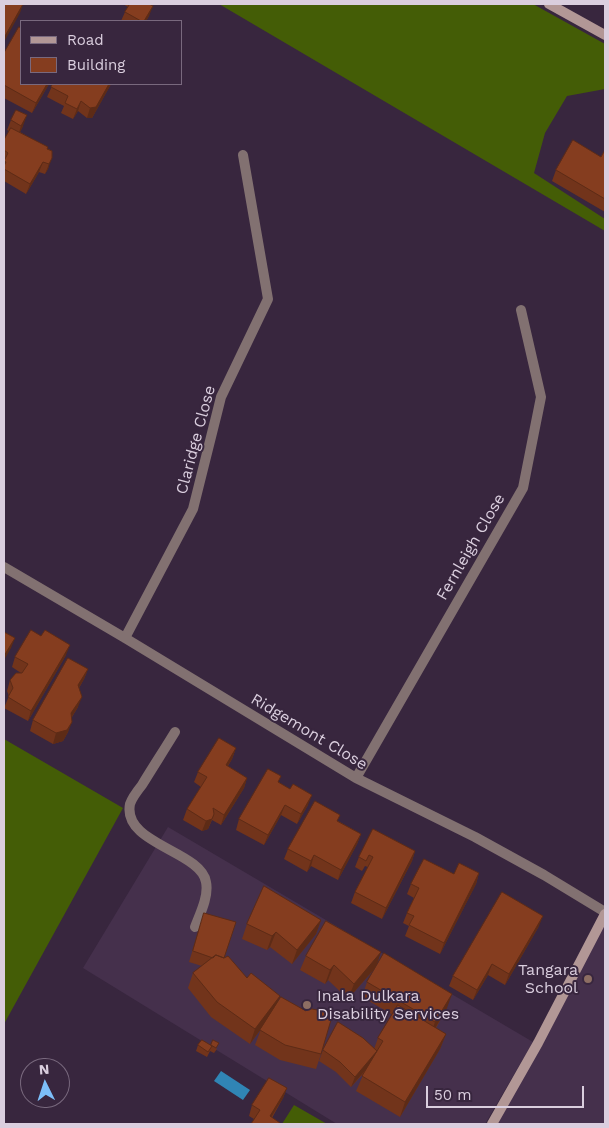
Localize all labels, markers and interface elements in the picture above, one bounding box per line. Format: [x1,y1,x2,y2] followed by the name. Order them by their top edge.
[20,20,182,85] legend
[67,31,104,49] text: Road
[67,56,125,74] text: Building
[172,383,220,497] street label: Claridge Close
[433,490,509,604] street label: Fernleigh Close
[247,690,371,774] street label: Ridgemont Close
[518,960,578,998] place label: Tangara School
[582,973,594,985] marker: Tangara School
[317,986,459,1024] place label: Inala Dulkara Disability Services
[301,999,313,1011] marker: Inala Dulkara Disability Services
[20,1058,70,1108] north arrow
[38,1061,50,1077] text: N
[429,1076,586,1108] scale bar
[434,1086,471,1104] text: 50 m

